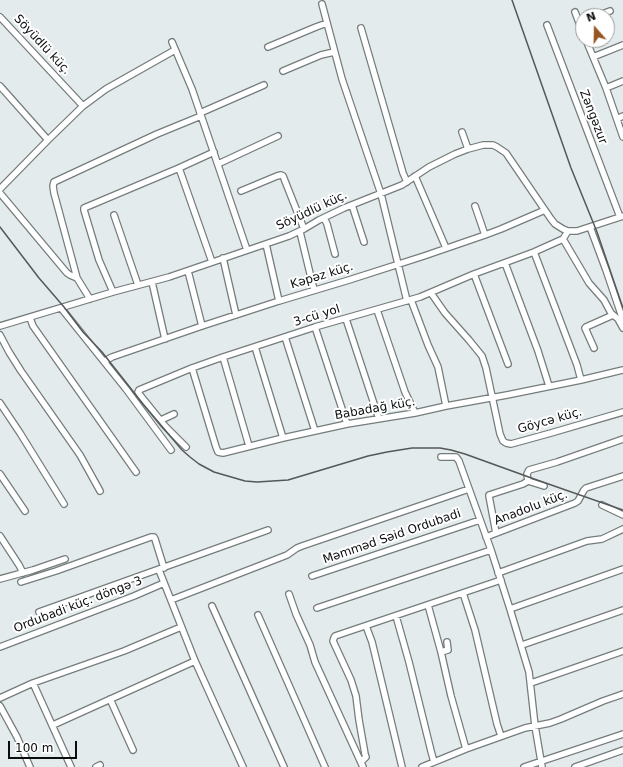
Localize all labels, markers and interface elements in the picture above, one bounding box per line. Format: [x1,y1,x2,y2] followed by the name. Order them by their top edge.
[575,8,615,48] north arrow
[585,10,598,25] text: N
[11,12,73,78] street label: Söyüdlü küç.
[576,88,610,146] street label: Zəngəzur
[274,188,350,234] street label: Söyüdlü küç.
[289,260,355,292] street label: Kəpəz küç.
[292,302,342,330] street label: 3-cü yol
[334,395,416,423] street label: Babadağ küç.
[516,405,584,437] street label: Göycə küç.
[492,487,570,529] street label: Anadolu küç.
[321,507,463,567] street label: Məmməd Səid Ordubadi
[12,574,144,636] street label: Ordubadi küç. döngə 3
[10,733,79,759] scale bar
[15,741,53,755] text: 100 m

